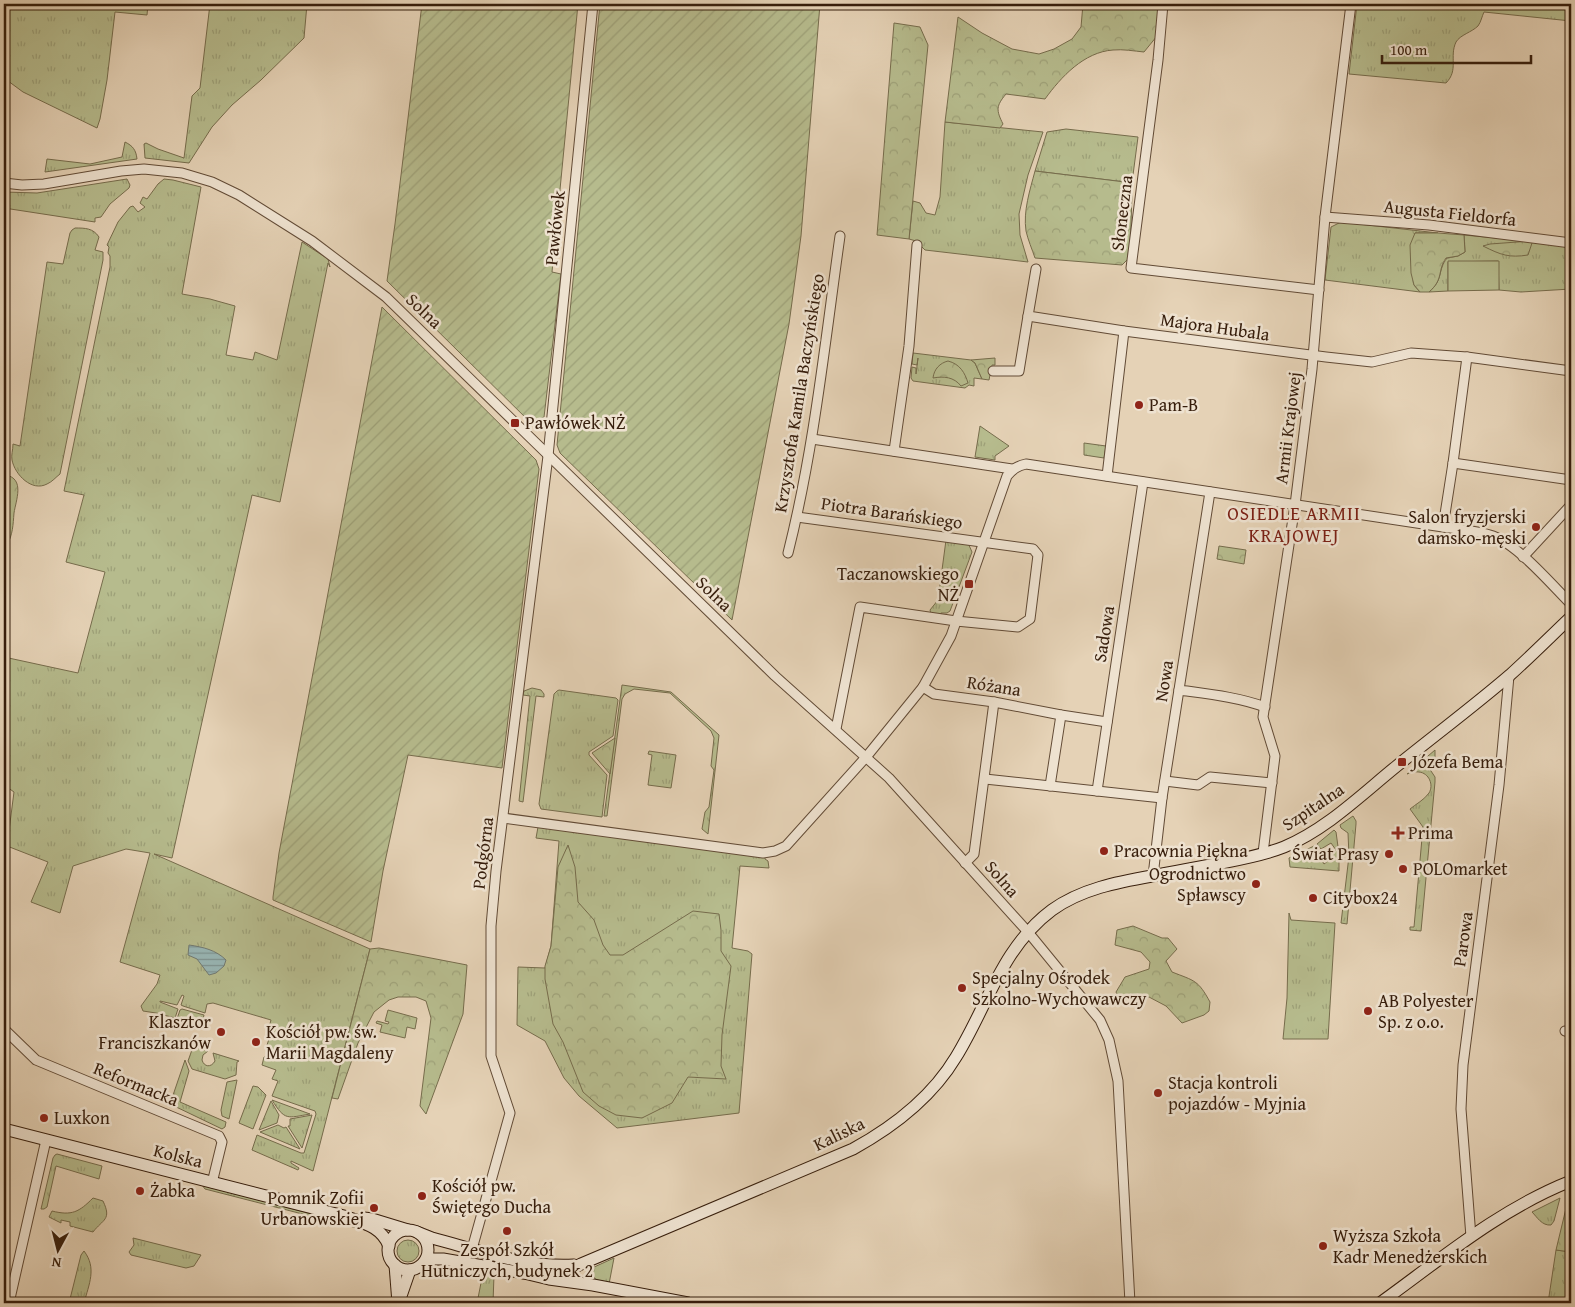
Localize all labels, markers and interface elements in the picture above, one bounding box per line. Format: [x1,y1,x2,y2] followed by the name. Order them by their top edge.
[1382,32,1531,64] scale bar
[1390,39,1428,60] text: 100 m
[1103,173,1140,252] street label: Słoneczna
[537,188,572,267] street label: Pawłówek
[1382,192,1518,233] street label: Augusta Fieldorfa
[766,271,831,514] street label: Krzysztofa Kamila Baczyńskiego
[400,286,449,335] street label: Solna
[1159,305,1272,348] street label: Majora Hubala
[1267,370,1308,486] street label: Armii Krajowej
[1149,391,1198,418] place label: Pam-B
[1133,399,1145,411] marker: Pam-B
[525,409,625,436] place label: Pawłówek NŻ
[509,417,521,429] marker: Pawłówek NŻ
[820,489,964,536] street label: Piotra Barańskiego
[1227,499,1361,549] district label: OSIEDLE ARMII KRAJOWEJ
[1408,503,1526,551] place label: Salon fryzjerski damsko-męski
[1530,521,1542,533] marker: Salon fryzjerski damsko-męski
[837,560,959,608] place label: Taczanowskiego NŻ
[690,569,739,618] street label: Solna
[963,578,975,590] marker: Taczanowskiego NŻ
[1086,603,1121,664] street label: Sadowa
[1147,658,1180,704] street label: Nowa
[965,668,1024,703] street label: Różana
[1410,748,1504,775] place label: Józefa Bema
[1396,756,1408,768] marker: Józefa Bema
[1276,776,1350,837] street label: Szpitalna
[465,815,500,891] street label: Podgórna
[1408,819,1454,846] place label: Prima
[1392,827,1404,839] marker: Prima
[1114,837,1248,864] place label: Pracownia Piękna
[1292,840,1379,867] place label: Świat Prasy
[1098,845,1110,857] marker: Pracownia Piękna
[1383,848,1395,860] marker: Świat Prasy
[979,854,1027,904] street label: Solna
[1413,855,1508,882] place label: POLOmarket
[1149,860,1246,908] place label: Ogrodnictwo Spławscy
[1397,863,1409,875] marker: POLOmarket
[1250,878,1262,890] marker: Ogrodnictwo Spławscy
[1323,884,1398,911] place label: Citybox24
[1307,892,1319,904] marker: Citybox24
[1445,909,1480,968] street label: Parowa
[972,964,1147,1012] place label: Specjalny Ośrodek Szkolno-Wychowawczy
[956,982,968,994] marker: Specjalny Ośrodek Szkolno-Wychowawczy
[1378,987,1474,1035] place label: AB Polyester Sp. z o.o.
[1362,1005,1374,1017] marker: AB Polyester Sp. z o.o.
[99,1008,212,1056] place label: Klasztor Franciszkanów
[266,1018,394,1066] place label: Kościół pw. św. Marii Magdaleny
[215,1026,227,1038] marker: Klasztor Franciszkanów
[250,1036,262,1048] marker: Kościół pw. św. Marii Magdaleny
[90,1054,183,1113] street label: Reformacka
[1168,1069,1307,1117] place label: Stacja kontroli pojazdów - Myjnia
[1152,1087,1164,1099] marker: Stacja kontroli pojazdów - Myjnia
[54,1104,110,1131] place label: Luxkon
[809,1109,869,1158] street label: Kaliska
[38,1112,50,1124] marker: Luxkon
[151,1136,206,1175] street label: Kolska
[432,1172,551,1220] place label: Kościół pw. Świętego Ducha
[150,1177,196,1204] place label: Żabka
[260,1184,364,1232] place label: Pomnik Zofii Urbanowskiej
[134,1185,146,1197] marker: Żabka
[416,1190,428,1202] marker: Kościół pw. Świętego Ducha
[368,1202,380,1214] marker: Pomnik Zofii Urbanowskiej
[1333,1222,1487,1270] place label: Wyższa Szkoła Kadr Menedżerskich
[32,1224,82,1274] north arrow
[501,1225,513,1237] marker: Zespół Szkół Hutniczych, budynek 2
[421,1236,593,1284] place label: Zespół Szkół Hutniczych, budynek 2
[1317,1240,1329,1252] marker: Wyższa Szkoła Kadr Menedżerskich
[50,1252,62,1273] text: N

